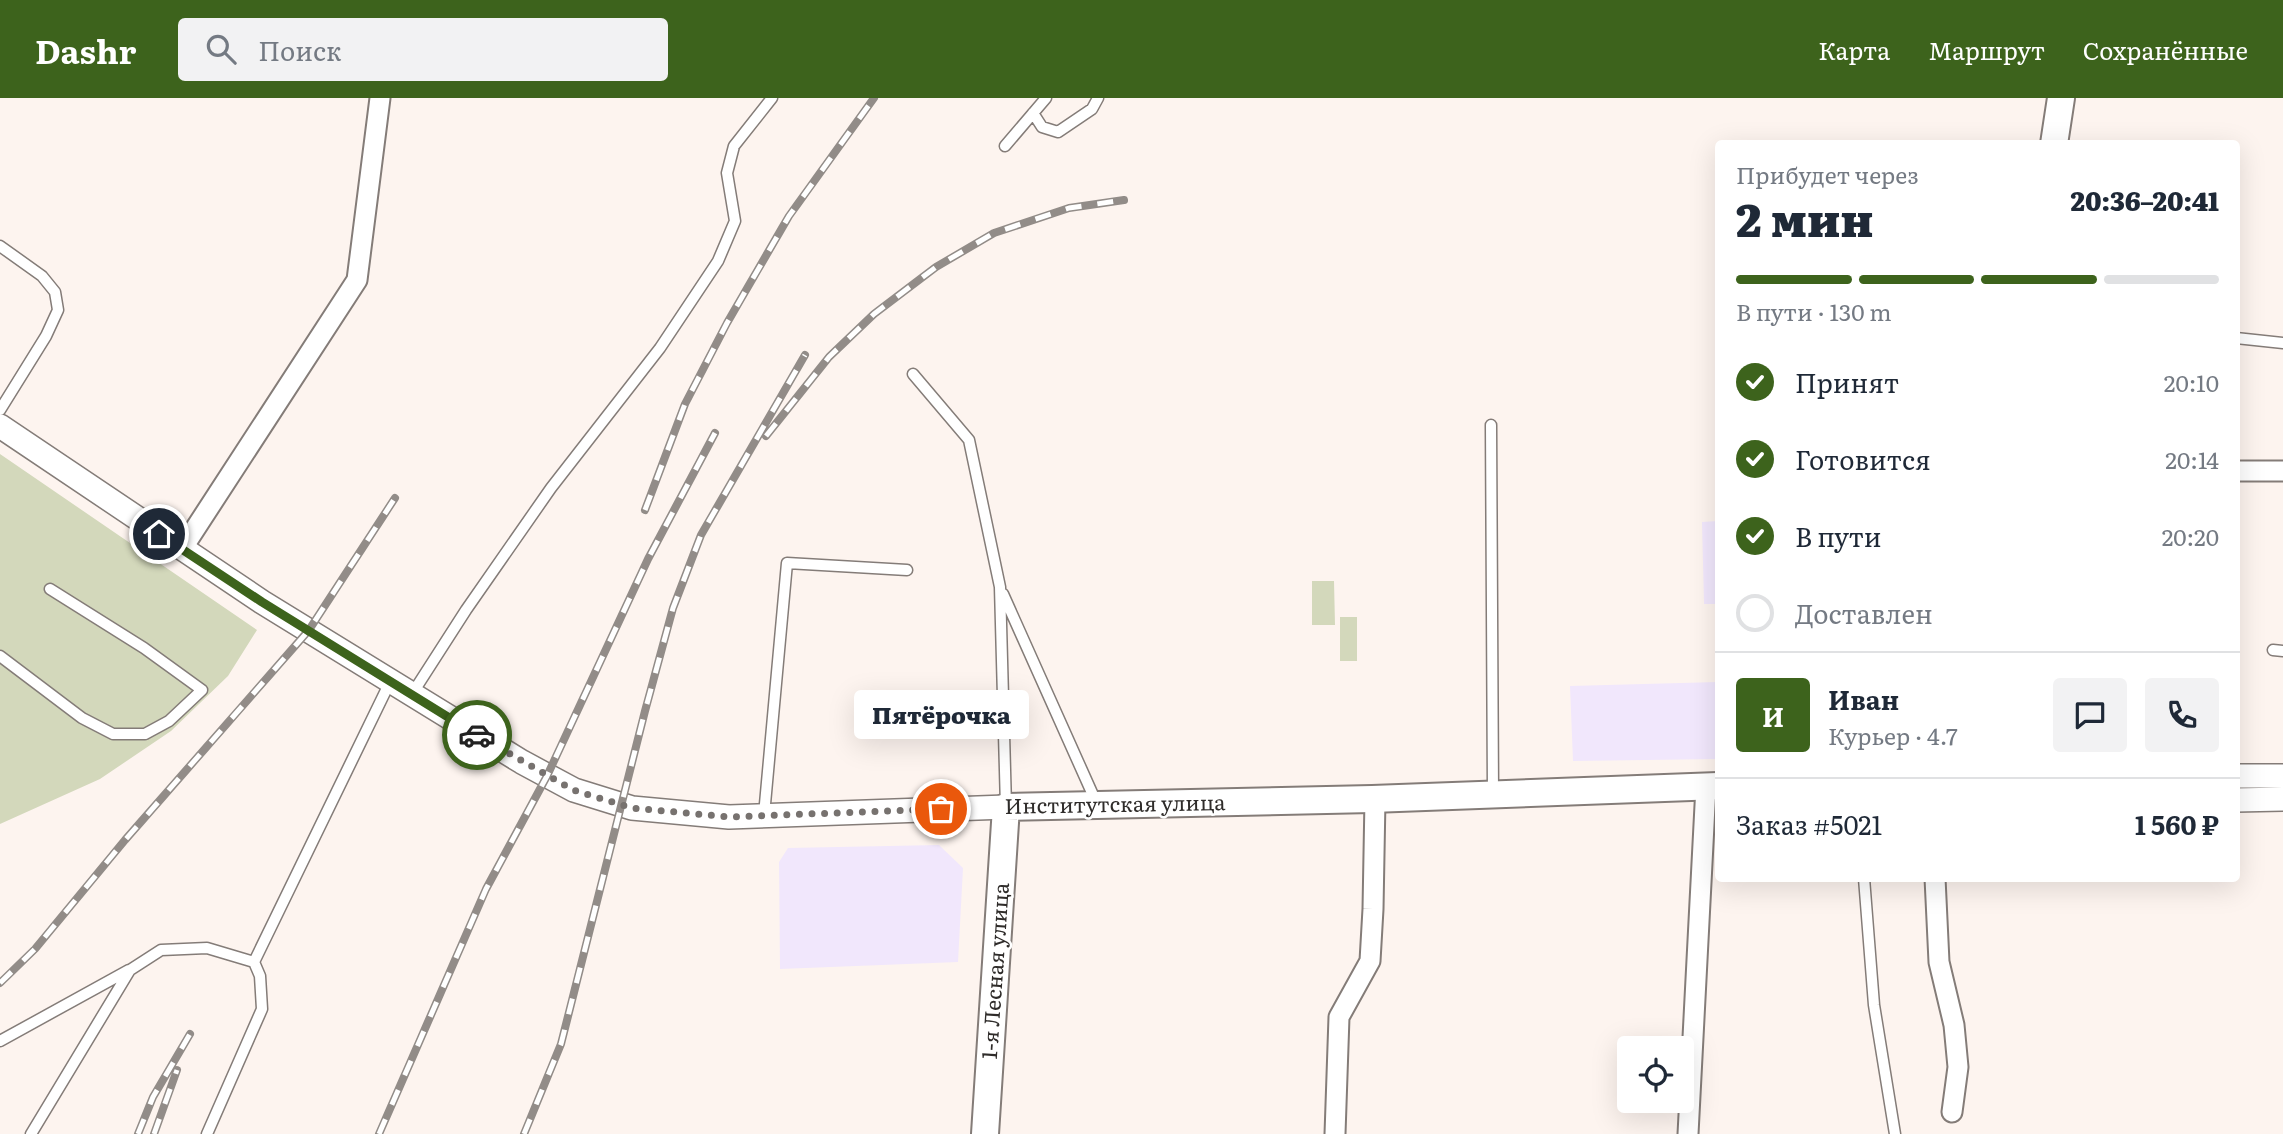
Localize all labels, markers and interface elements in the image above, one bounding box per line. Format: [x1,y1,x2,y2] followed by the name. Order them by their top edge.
[178,18,668,81] search box
[35,25,136,74] text: Dashr
[202,30,240,68] icon: search
[258,30,341,69] text: Поиск
[1818,32,1890,67] text: Карта
[1928,32,2045,67] text: Маршрут
[2083,32,2248,67] text: Сохранённые
[1736,157,1919,191] text: Прибудет через
[2071,180,2219,219] text: 20:36–20:41
[1736,183,1874,251] text: 2 мин
[1736,294,1891,328] text: В пути · 130 m
[1795,362,1899,401] text: Принят
[1736,363,1774,401] icon: check
[2164,365,2219,399] text: 20:10
[1795,439,1931,478] text: Готовится
[1736,440,1774,478] icon: check
[2165,442,2219,476] text: 20:14
[129,504,189,564] pin
[140,515,178,553] icon: home
[1795,516,1882,555] text: В пути
[1736,517,1774,555] icon: check
[2162,519,2219,553] text: 20:20
[1795,593,1933,632] text: Доставлен
[2053,678,2127,752] button: chat
[2145,678,2219,752] button: phone
[1828,679,1899,718] text: Иван
[853,690,1028,739] callout: Пятёрочка
[1762,696,1784,735] text: И
[872,697,1011,731] text: Пятёрочка
[442,700,512,770] courier
[458,716,496,754] icon: car
[1828,718,1958,752] text: Курьер · 4.7
[911,779,971,839] pin
[1004,785,1226,820] street label: Институтская улица
[922,790,960,828] icon: bag
[1736,804,1882,843] text: Заказ #5021
[2135,804,2219,843] text: 1 560 ₽
[972,881,1015,1060] street label: 1-я Лесная улица
[1617,1036,1694,1113] map controls
[1617,1036,1694,1113] button: locate

